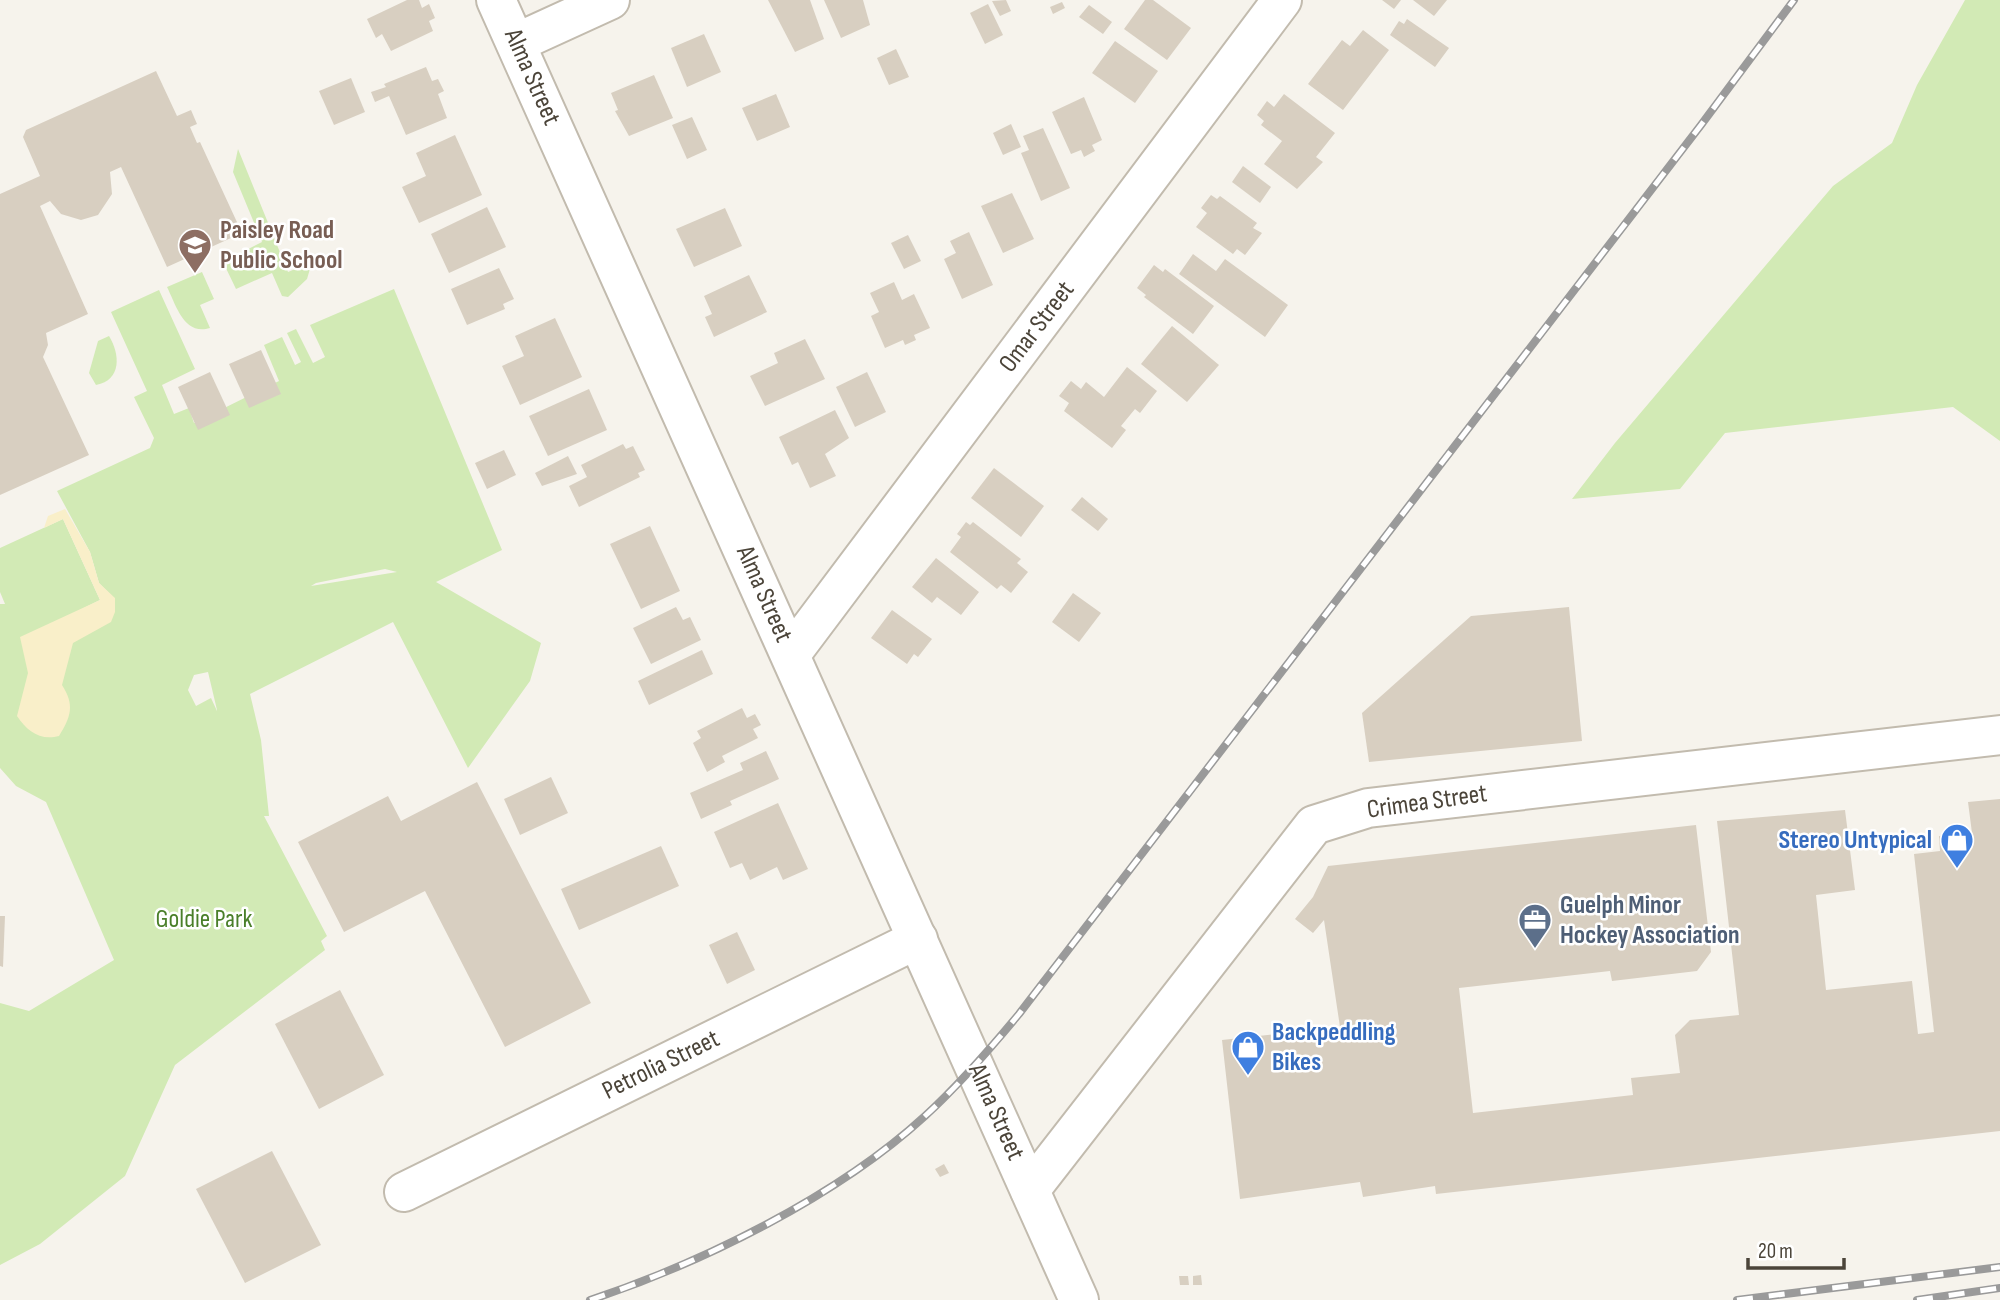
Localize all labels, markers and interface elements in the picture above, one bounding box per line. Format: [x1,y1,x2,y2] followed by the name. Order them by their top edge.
[497,23,567,130] street label: Alma Street
[220,215,343,276] place label: Paisley Road Public School
[176,226,214,275] school or university icon: Paisley Road Public School
[993,275,1081,379] street label: Omar Street
[729,540,799,647] street label: Alma Street
[1365,778,1489,826] street label: Crimea Street
[1938,821,1976,870] shop icon: Stereo Untypical
[1778,825,1932,856] place label: Stereo Untypical
[1560,890,1740,951] place label: Guelph Minor Hockey Association
[1516,901,1554,950] office icon: Guelph Minor Hockey Association
[156,904,253,935] park label: Goldie Park
[1272,1017,1396,1078] place label: Backpeddling Bikes
[597,1023,725,1107] street label: Petrolia Street
[1229,1028,1267,1077] shop icon: Backpeddling Bikes
[961,1058,1031,1165] street label: Alma Street
[1748,1226,1844,1270] scale bar
[1758,1239,1793,1264] text: 20 m

